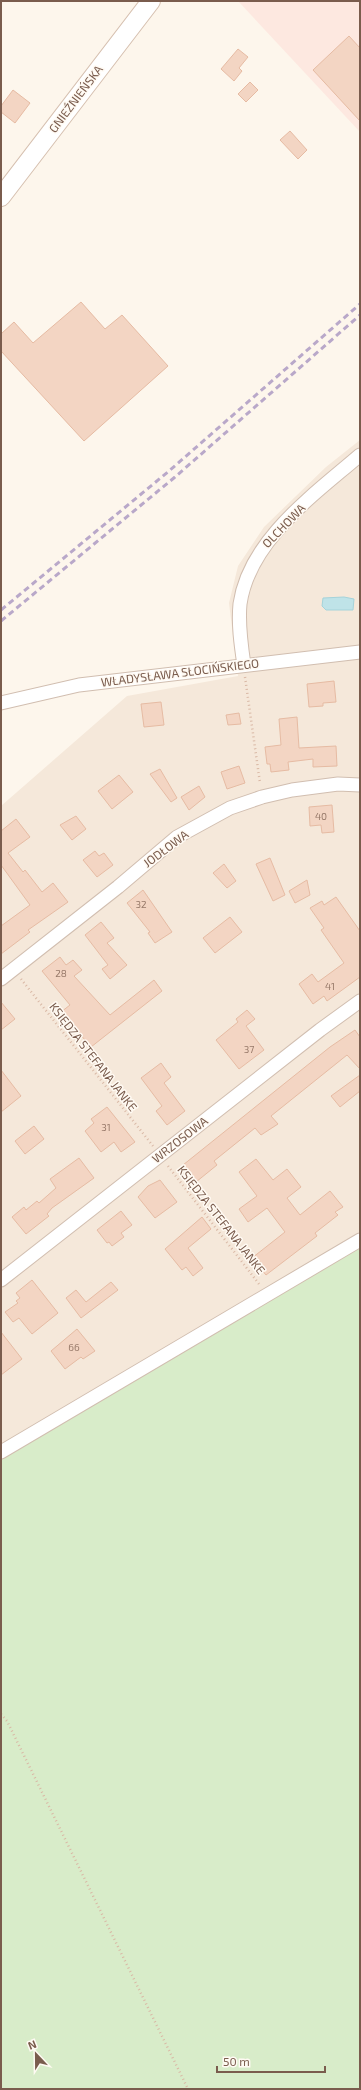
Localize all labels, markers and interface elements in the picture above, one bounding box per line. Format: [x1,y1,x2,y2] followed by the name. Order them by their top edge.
[45,62,105,135] street label: GNIEŹNIEŃSKA
[259,500,308,550] street label: OLCHOWA
[100,655,260,689] street label: WŁADYSŁAWA SŁOCIŃSKIEGO
[315,810,327,822] house number: 40
[140,826,191,870] street label: JODŁOWA
[135,898,147,910] house number: 32
[55,967,67,979] house number: 28
[325,980,335,992] house number: 41
[47,999,141,1114] street label: KSIĘDZA STEFANA JANKE
[244,1043,254,1055] house number: 37
[149,1113,210,1165] street label: WRZOSOWA
[101,1121,111,1133] house number: 31
[175,1162,269,1277] street label: KSIĘDZA STEFANA JANKE
[68,1341,80,1353] house number: 66
[16,2034,56,2074] north arrow
[26,2037,38,2052] text: N
[217,2048,325,2074] scale bar
[223,2054,250,2068] text: 50 m

